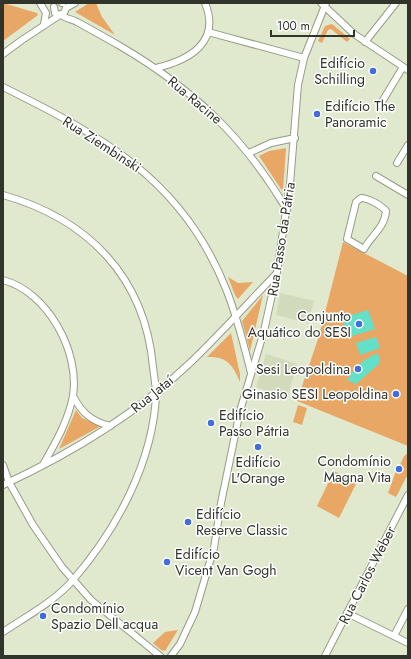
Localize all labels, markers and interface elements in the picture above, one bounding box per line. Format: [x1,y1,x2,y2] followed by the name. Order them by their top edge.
[271,12,354,38] scale bar
[277,17,310,35] text: 100 m
[314,53,365,89] place label: Edifício Schilling
[368,66,378,76] marker: Edifício Schilling
[163,71,227,129] street label: Rua Racine
[325,96,395,132] place label: Edifício The Panoramic
[312,109,322,119] marker: Edifício The Panoramic
[59,111,145,177] street label: Rua Ziembinski
[262,181,300,297] street label: Rua Passo da Pátria
[248,306,351,342] place label: Conjunto Aquático do SESI
[354,319,364,329] marker: Conjunto Aquático do SESI
[256,359,350,379] place label: Sesi Leopoldina
[353,364,363,374] marker: Sesi Leopoldina
[126,370,179,417] street label: Rua Jataí
[242,384,388,404] place label: Ginasio SESI Leopoldina
[391,389,401,399] marker: Ginasio SESI Leopoldina
[219,405,289,441] place label: Edifício Passo Pátria
[206,418,216,428] marker: Edifício Passo Pátria
[253,442,263,452] marker: Edifício L'Orange
[318,451,391,487] place label: Condomínio Magna Vita
[231,452,285,488] place label: Edifício L'Orange
[394,464,404,474] marker: Condomínio Magna Vita
[196,504,288,540] place label: Edifício Reserve Classic
[183,517,193,527] marker: Edifício Reserve Classic
[334,522,400,628] street label: Rua Carlos Weber
[175,544,277,580] place label: Edifício Vicent Van Gogh
[162,557,172,567] marker: Edifício Vicent Van Gogh
[51,598,158,634] place label: Condomínio Spazio Dell acqua
[38,611,48,621] marker: Condomínio Spazio Dell acqua

